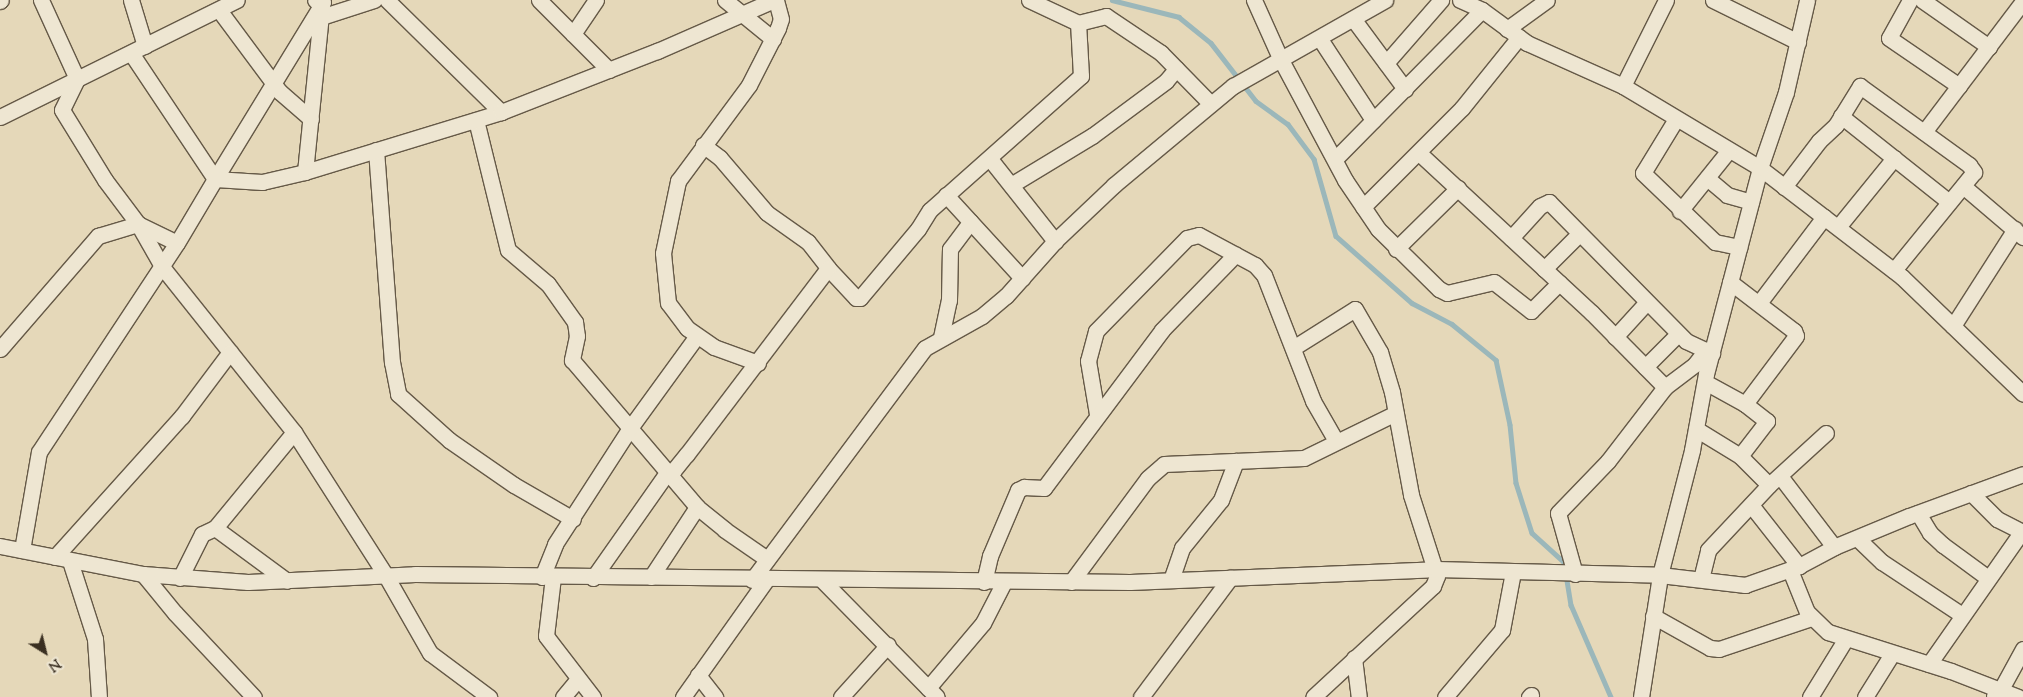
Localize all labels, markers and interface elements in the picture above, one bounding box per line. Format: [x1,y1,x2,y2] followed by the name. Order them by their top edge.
[20,627,70,677] north arrow
[43,653,64,676] text: N

